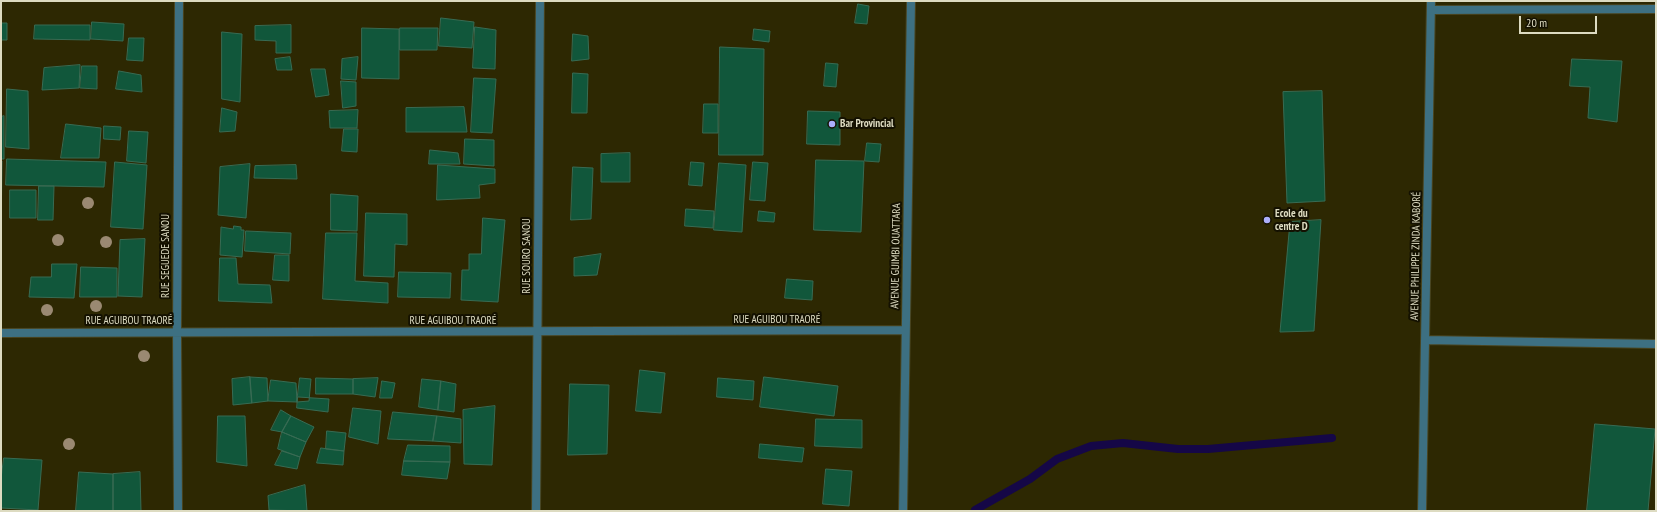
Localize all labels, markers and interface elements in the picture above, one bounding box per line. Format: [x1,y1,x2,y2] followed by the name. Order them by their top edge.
[1521,8,1599,34] scale bar
[1526,15,1547,30] text: 20 m
[840,117,894,131] place label: Bar Provincial
[827,119,837,129] marker: Bar Provincial
[1408,192,1424,320] street label: AVENUE PHILIPPE ZINDA KABORÉ
[888,203,904,309] street label: AVENUE GUIMBI OUATTARA
[1275,207,1308,233] place label: Ecole du centre D
[159,214,173,298] street label: RUE SEGUEDE SANOU
[1262,215,1272,225] marker: Ecole du centre D
[520,218,534,294] street label: RUE SOURO SANOU
[734,313,820,327] street label: RUE AGUIBOU TRAORÉ
[86,314,172,328] street label: RUE AGUIBOU TRAORÉ
[410,314,496,328] street label: RUE AGUIBOU TRAORÉ

